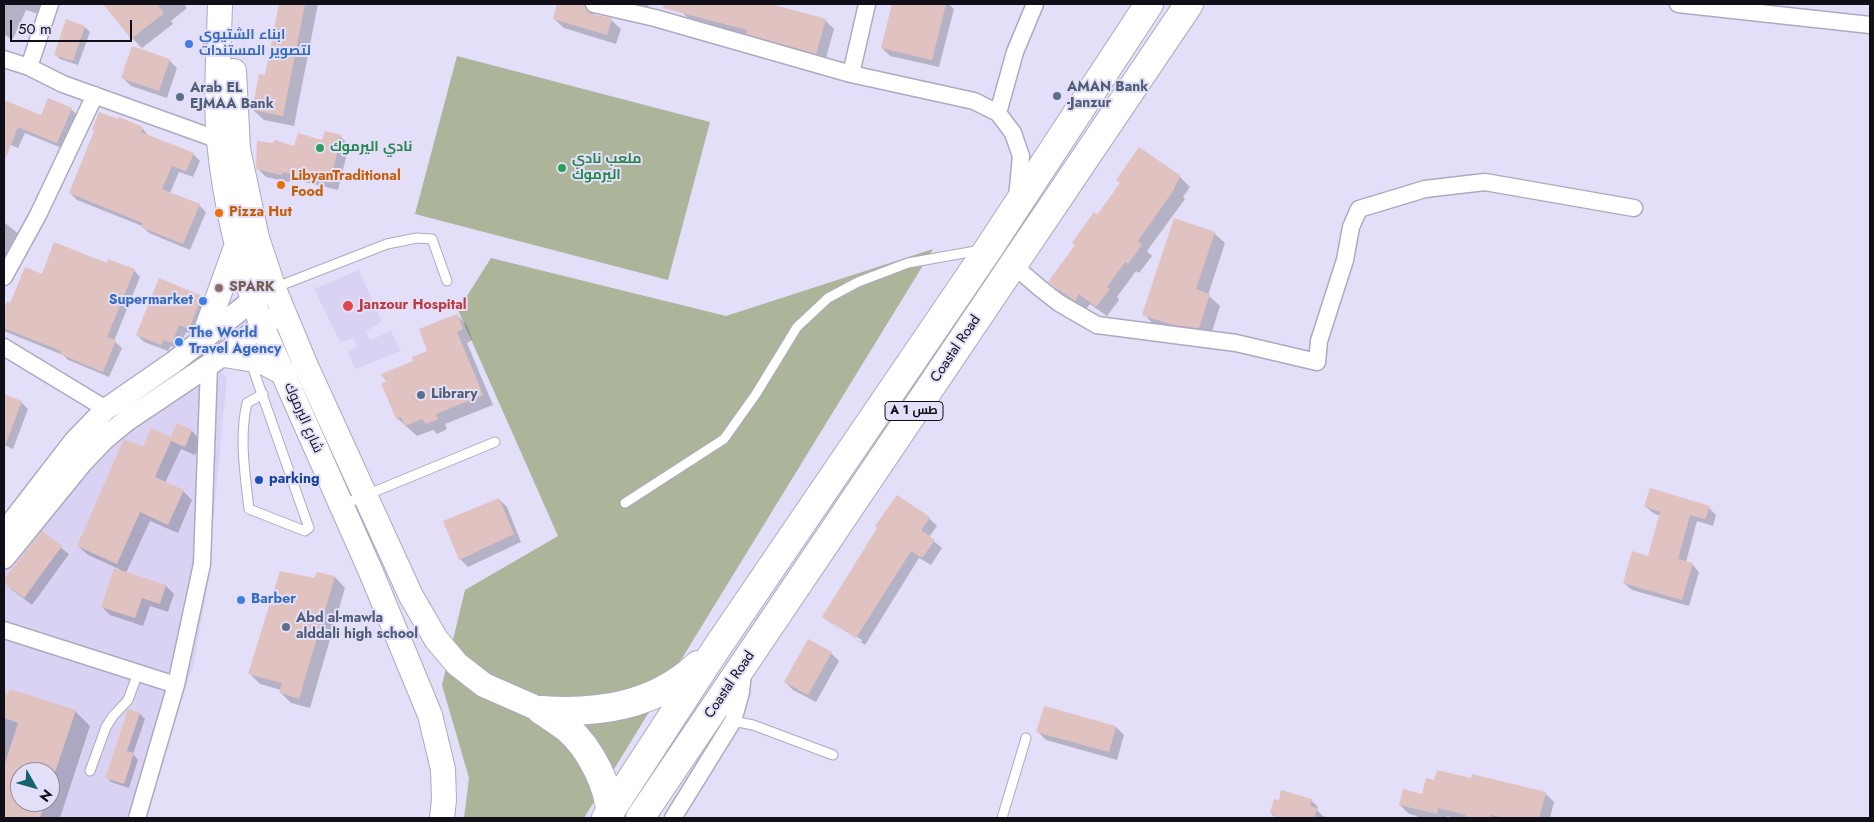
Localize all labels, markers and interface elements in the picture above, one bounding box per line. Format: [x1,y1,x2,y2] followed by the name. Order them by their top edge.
[12,10,135,42] scale bar
[18,18,52,40] text: 50 m
[199,28,311,60] place label: ابناء الشتيوي لتصوير المستندات
[183,38,195,50] marker: ابناء الشتيوي لتصوير المستندات
[1067,80,1148,112] place label: AMAN Bank -Janzur
[190,81,274,114] place label: Arab EL EJMAA Bank
[1051,90,1063,102] marker: AMAN Bank -Janzur
[174,91,186,103] marker: Arab EL EJMAA Bank
[330,140,412,156] place label: نادي اليرموك
[314,142,326,154] marker: نادي اليرموك
[572,152,641,184] place label: ملعب نادي اليرموك
[556,162,568,174] marker: ملعب نادي اليرموك
[291,169,401,202] place label: LibyanTraditional Food
[275,179,287,191] marker: LibyanTraditional Food
[229,205,292,221] place label: Pizza Hut
[213,207,225,219] marker: Pizza Hut
[229,280,275,296] place label: SPARK
[213,282,225,294] marker: SPARK
[109,293,193,309] place label: Supermarket
[197,295,209,307] marker: Supermarket
[359,298,467,314] place label: Janzour Hospital
[341,299,355,313] marker: Janzour Hospital
[927,312,985,386] street label: Coastal Road
[189,326,281,358] place label: The World Travel Agency
[173,336,185,348] marker: The World Travel Agency
[280,380,326,456] street label: شارع اليرموك
[431,387,478,403] place label: Library
[415,389,427,401] marker: Library
[885,402,943,421] road number: A 1 طس
[269,472,319,488] place label: parking
[253,474,265,486] marker: parking
[251,592,296,608] place label: Barber
[235,594,247,606] marker: Barber
[296,611,418,644] place label: Abd al-mawla alddali high school
[280,621,292,633] marker: Abd al-mawla alddali high school
[701,648,759,722] street label: Coastal Road
[10,762,60,812] north arrow
[35,785,57,806] text: N

